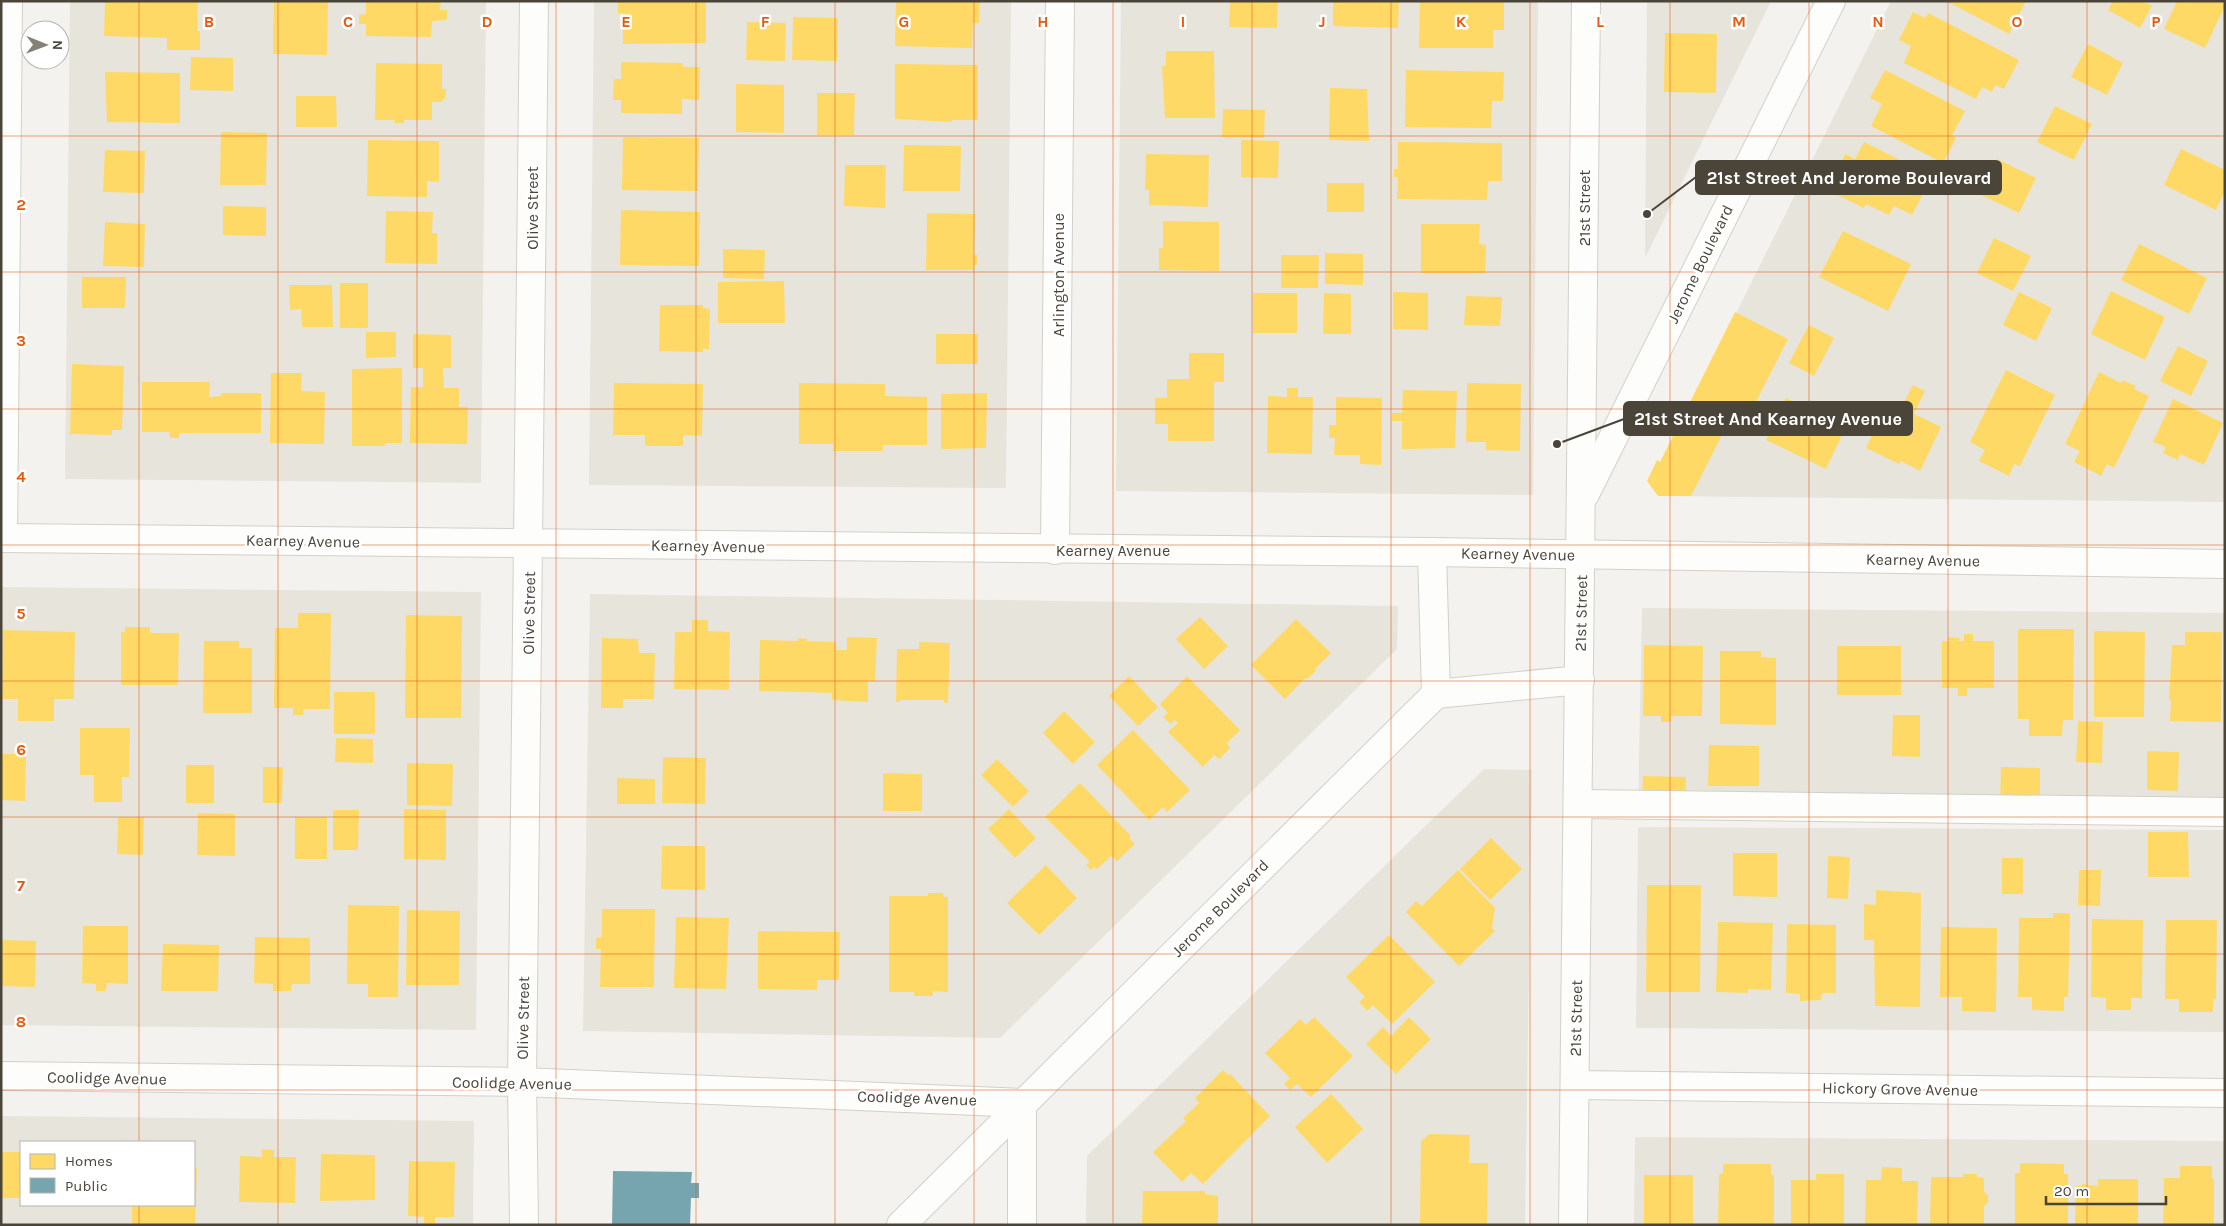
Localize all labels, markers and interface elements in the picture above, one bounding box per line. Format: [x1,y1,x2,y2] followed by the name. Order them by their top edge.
[204,12,214,31] text: B
[343,12,353,31] text: C
[482,12,493,31] text: D
[621,12,631,31] text: E
[761,12,770,31] text: F
[899,12,909,31] text: G
[1037,12,1049,31] text: H
[1181,12,1185,31] text: I
[1318,12,1326,31] text: J
[1456,12,1467,31] text: K
[1596,12,1604,31] text: L
[1732,12,1746,31] text: M
[1872,12,1884,31] text: N
[2012,12,2023,31] text: O
[2151,12,2161,31] text: P
[20,20,70,70] north arrow
[49,40,66,50] text: N
[1696,161,2001,194] callout: 21st Street And Jerome Boulevard
[523,166,542,250] street label: Olive Street
[1706,167,1992,189] text: 21st Street And Jerome Boulevard
[1575,170,1594,246] street label: 21st Street
[16,195,26,214] text: 2
[1663,202,1737,326] street label: Jerome Boulevard
[1049,213,1068,337] street label: Arlington Avenue
[16,331,26,350] text: 3
[1624,402,1912,435] callout: 21st Street And Kearney Avenue
[1634,408,1902,430] text: 21st Street And Kearney Avenue
[16,467,26,486] text: 4
[246,531,360,551] street label: Kearney Avenue
[651,536,765,556] street label: Kearney Avenue
[1056,541,1170,560] street label: Kearney Avenue
[1461,544,1575,564] street label: Kearney Avenue
[1866,550,1980,570] street label: Kearney Avenue
[519,571,539,655] street label: Olive Street
[1571,574,1591,652] street label: 21st Street
[16,604,26,623] text: 5
[16,740,26,759] text: 6
[1168,856,1272,960] street label: Jerome Boulevard
[17,876,25,895] text: 7
[513,976,533,1060] street label: Olive Street
[1566,979,1586,1057] street label: 21st Street
[16,1012,26,1031] text: 8
[47,1067,167,1089] street label: Coolidge Avenue
[452,1072,572,1094] street label: Coolidge Avenue
[1822,1078,1978,1100] street label: Hickory Grove Avenue
[857,1086,977,1110] street label: Coolidge Avenue
[20,1141,195,1206] legend
[65,1152,113,1170] text: Homes
[2046,1174,2166,1206] scale bar
[65,1177,108,1195] text: Public
[2054,1182,2089,1200] text: 20 m

